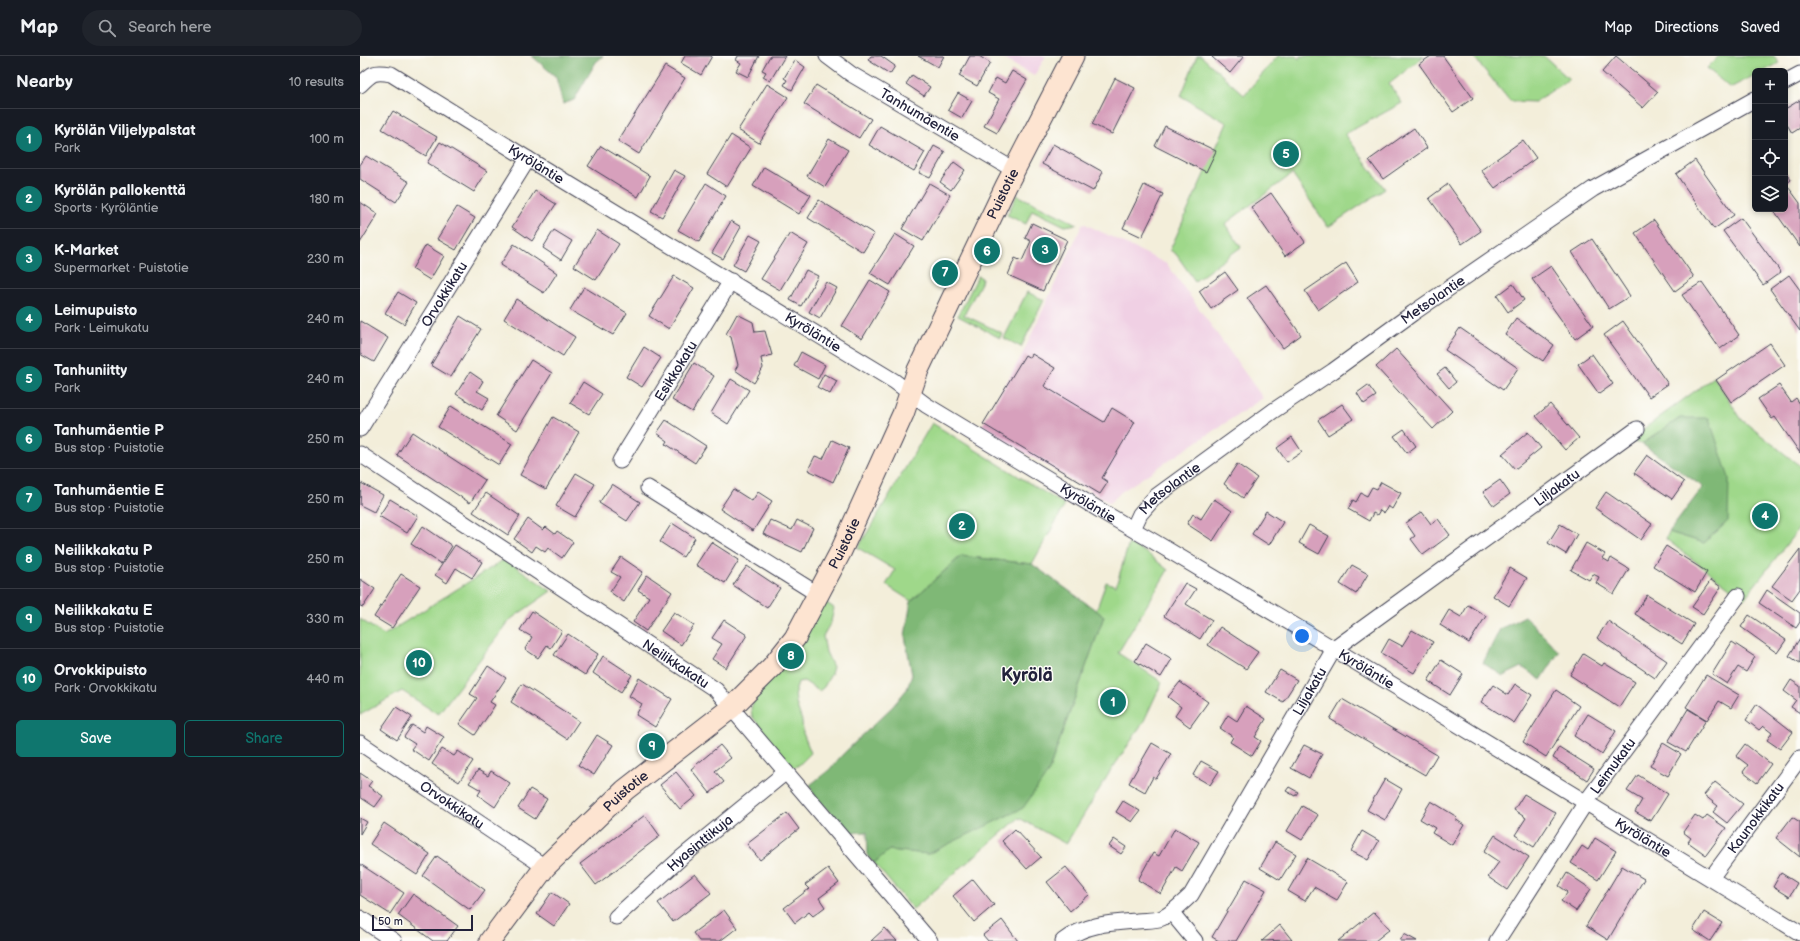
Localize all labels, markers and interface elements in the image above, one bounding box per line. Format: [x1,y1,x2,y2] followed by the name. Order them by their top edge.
[82,10,362,46] search box
[20,16,58,39] text: Map
[96,17,118,39] icon: search
[128,18,211,37] text: Search here
[1604,19,1632,36] text: Map
[1654,19,1719,36] text: Directions
[1741,19,1780,36] text: Saved
[1752,68,1788,212] map controls
[1752,68,1788,104] button: +
[16,72,73,92] text: Nearby
[289,74,344,90] text: 10 results
[877,84,963,145] street label: Tanhumäentie
[1752,104,1788,140] button: −
[54,121,195,140] text: Kyrölän Viljelypalstat
[26,131,32,147] text: 1
[309,131,344,147] text: 100 m
[1273,139,1299,169] pin: 5
[54,140,80,156] text: Park
[505,140,567,187] street label: Kyröläntie
[1752,140,1788,176] button: locate
[983,165,1022,222] street label: Puistotie
[1752,176,1788,212] button: layers
[54,181,186,200] text: Kyrölän pallokenttä
[25,191,33,207] text: 2
[309,191,344,207] text: 180 m
[54,200,158,216] text: Sports · Kyröläntie
[1032,235,1058,265] pin: 3
[974,236,1000,266] pin: 6
[54,241,119,260] text: K-Market
[25,251,33,267] text: 3
[307,251,344,267] text: 230 m
[417,258,471,330] street label: Orvokkikatu
[932,258,958,288] pin: 7
[54,260,189,276] text: Supermarket · Puistotie
[1397,271,1468,328] street label: Metsolantie
[54,301,137,320] text: Leimupuisto
[782,308,844,355] street label: Kyröläntie
[25,311,33,327] text: 4
[307,311,344,327] text: 240 m
[54,320,149,336] text: Park · Leimukatu
[651,338,701,404] street label: Esikkokatu
[54,361,127,380] text: Tanhuniitty
[25,371,33,387] text: 5
[307,371,344,387] text: 240 m
[54,380,80,396] text: Park
[54,421,164,440] text: Tanhumäentie P
[25,431,33,447] text: 6
[307,431,344,447] text: 250 m
[54,440,164,456] text: Bus stop · Puistotie
[1135,458,1204,518] street label: Metsolantie
[1530,465,1583,510] street label: Liljakatu
[1057,480,1119,526] street label: Kyröläntie
[54,481,164,500] text: Tanhumäentie E
[25,491,33,507] text: 7
[307,491,344,507] text: 250 m
[54,500,164,516] text: Bus stop · Puistotie
[1752,501,1778,531] pin: 4
[949,511,975,541] pin: 2
[825,515,863,572] street label: Puistotie
[54,541,152,560] text: Neilikkakatu P
[25,551,33,567] text: 8
[307,551,344,567] text: 250 m
[54,560,164,576] text: Bus stop · Puistotie
[54,601,152,620] text: Neilikkakatu E
[25,611,33,627] text: 9
[306,611,344,627] text: 330 m
[54,620,164,636] text: Bus stop · Puistotie
[1292,626,1312,646] your location
[639,635,713,692] street label: Neilikkakatu
[778,641,804,671] pin: 8
[1335,645,1398,692] street label: Kyröläntie
[406,648,432,678] pin: 10
[54,661,147,680] text: Orvokkipuisto
[1289,664,1330,718] street label: Liljakatu
[1001,665,1053,686] district label: Kyrölä
[22,671,36,687] text: 10
[306,671,344,687] text: 440 m
[54,680,157,696] text: Park · Orvokkikatu
[1100,687,1126,717] pin: 1
[16,720,176,757] button: Save
[184,720,344,757] button: Share
[639,731,665,761] pin: 9
[1587,735,1639,797] street label: Leimukatu
[599,767,652,815] street label: Puistotie
[417,777,488,832] street label: Orvokkikatu
[1724,779,1788,857] street label: Kaunokkikatu
[664,811,736,875] street label: Hyasinttikuja
[1612,814,1674,861] street label: Kyröläntie
[372,913,473,932] scale bar
[378,915,403,928] text: 50 m

